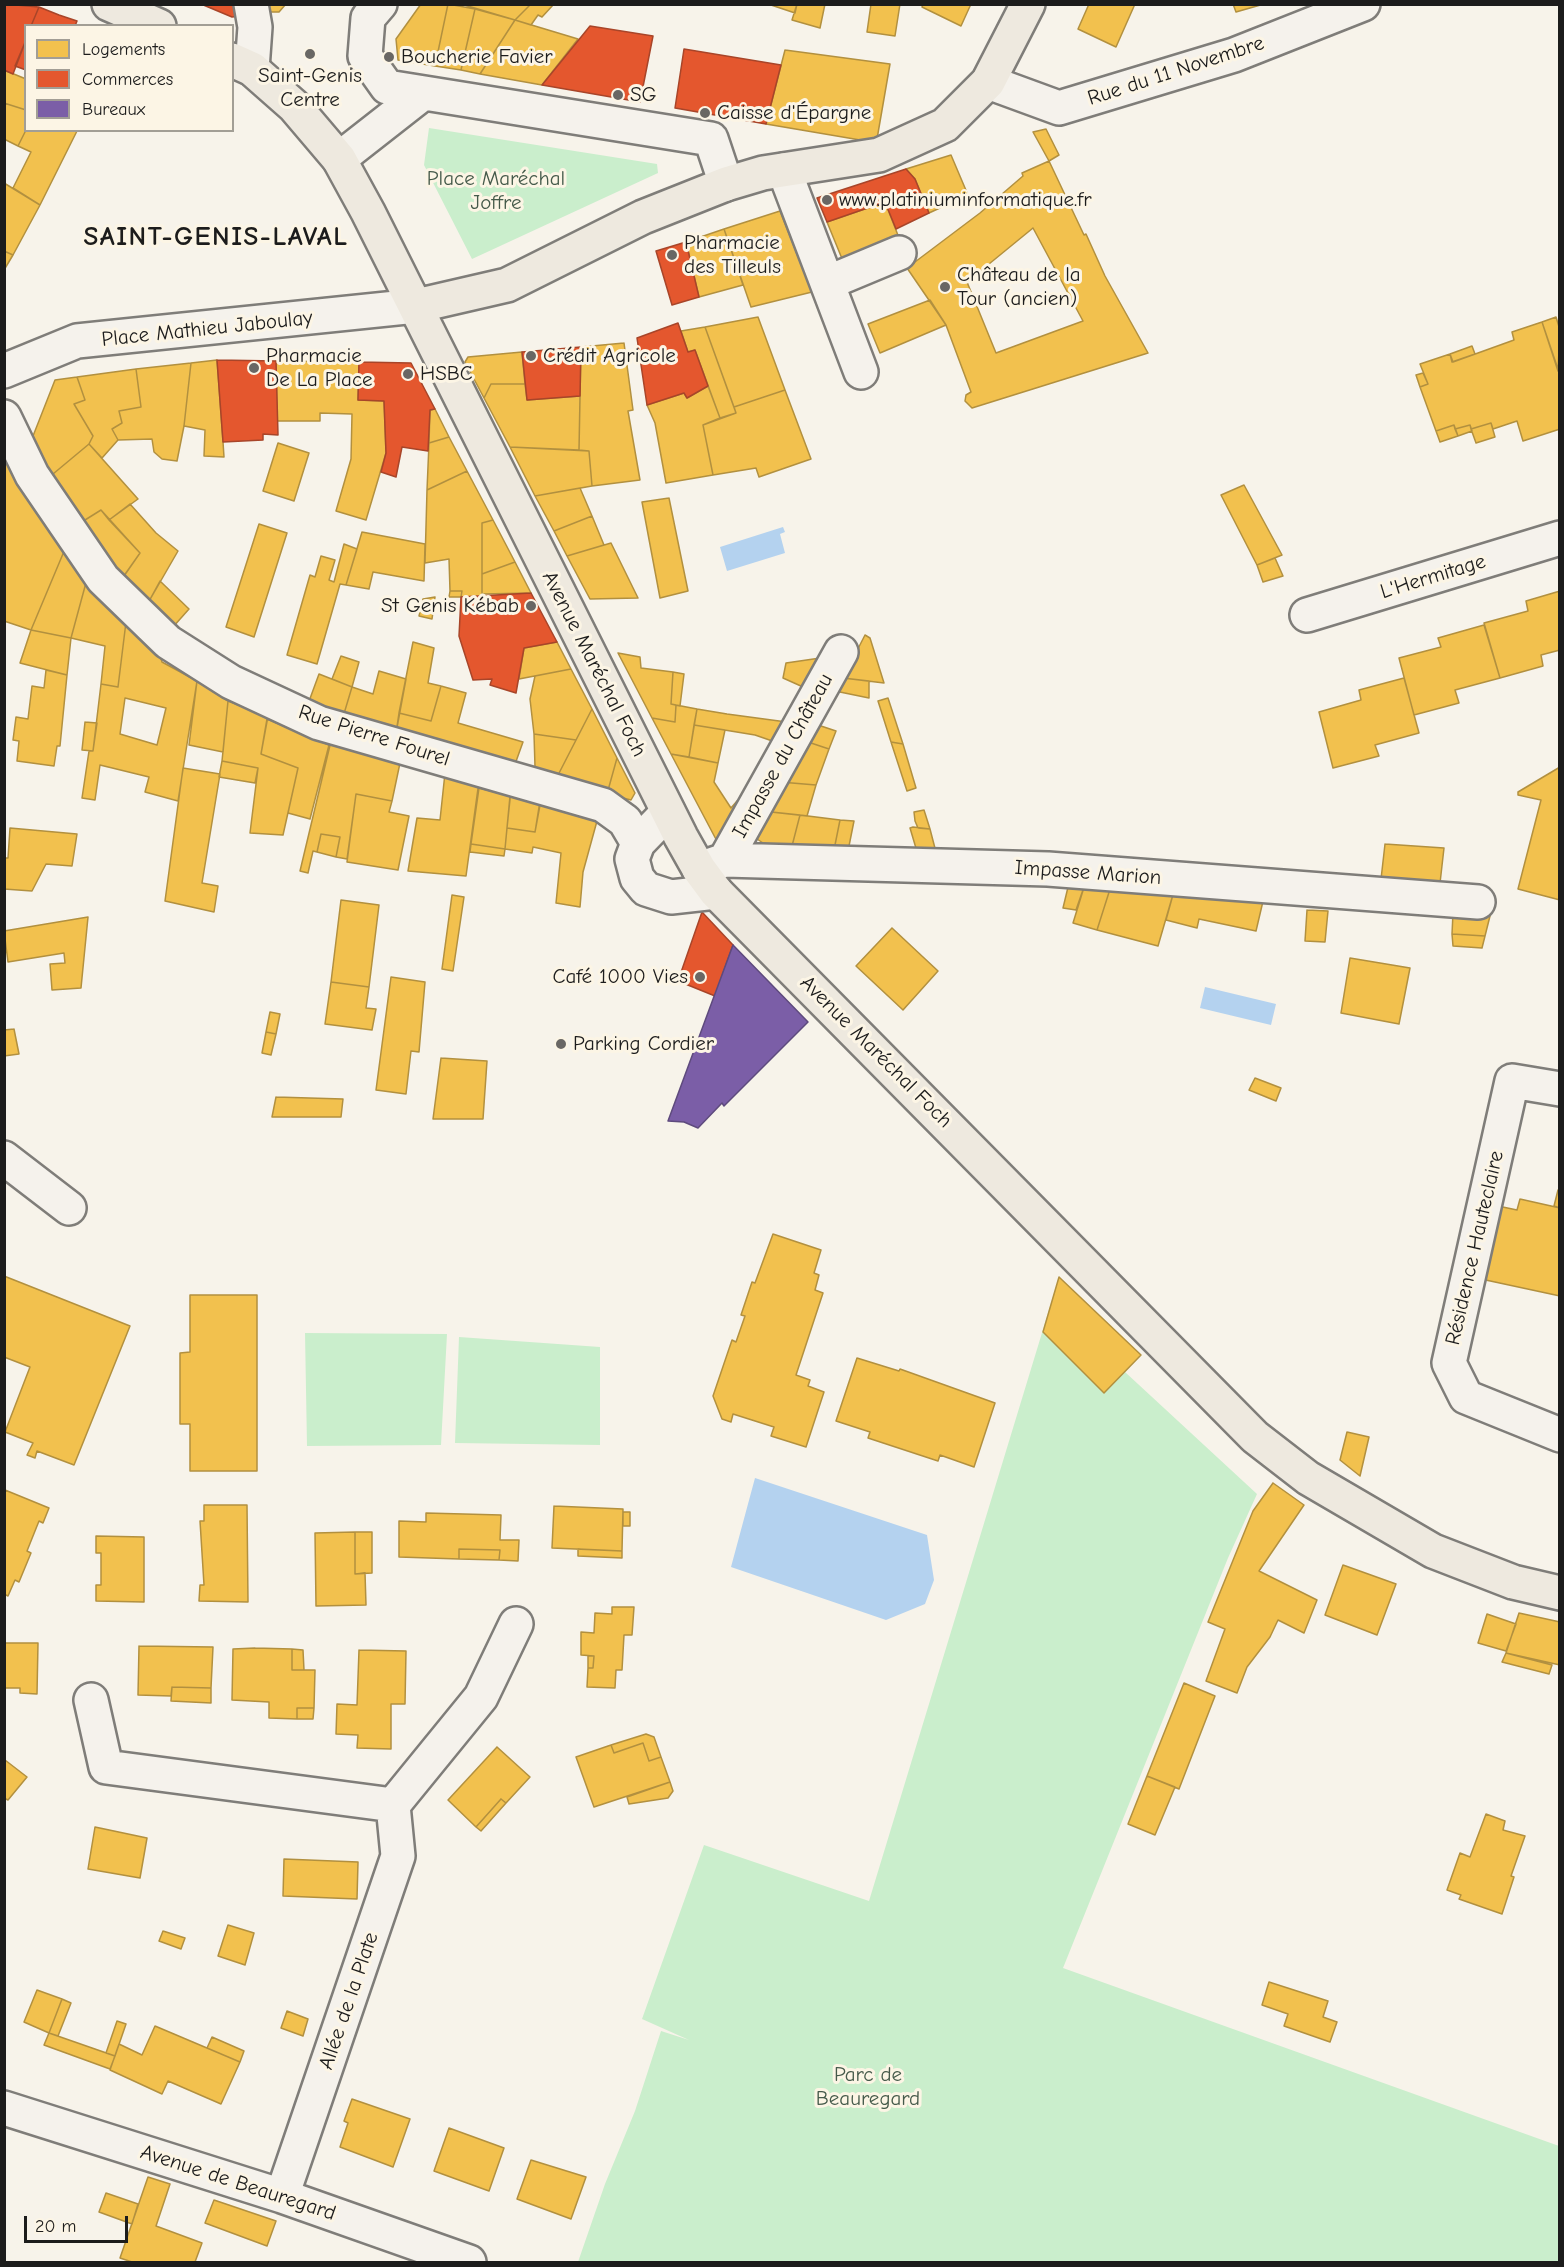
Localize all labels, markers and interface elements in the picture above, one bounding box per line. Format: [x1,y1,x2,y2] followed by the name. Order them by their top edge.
[24,24,234,132] legend
[1085,31,1267,111] street label: Rue du 11 Novembre
[82,39,165,60] text: Logements
[401,44,553,70] place label: Boucherie Favier
[303,47,317,61] marker: Saint-Genis Centre
[382,50,396,64] marker: Boucherie Favier
[258,63,362,113] place label: Saint-Genis Centre
[82,69,173,90] text: Commerces
[630,82,657,108] place label: SG
[611,88,625,102] marker: SG
[82,99,145,120] text: Bureaux
[717,100,871,126] place label: Caisse d'Épargne
[698,106,712,120] marker: Caisse d'Épargne
[427,166,565,216] park label: Place Maréchal Joffre
[839,187,1092,213] place label: www.platiniuminformatique.fr
[820,193,834,207] marker: www.platiniuminformatique.fr
[84,221,348,253] district label: SAINT-GENIS-LAVAL
[684,230,781,280] place label: Pharmacie des Tilleuls
[665,248,679,262] marker: Pharmacie des Tilleuls
[957,262,1081,312] place label: Château de la Tour (ancien)
[938,280,952,294] marker: Château de la Tour (ancien)
[100,305,314,353] street label: Place Mathieu Jaboulay
[266,343,373,393] place label: Pharmacie De La Place
[543,343,676,369] place label: Crédit Agricole
[524,349,538,363] marker: Crédit Agricole
[247,361,261,375] marker: Pharmacie De La Place
[420,361,473,387] place label: HSBC
[401,367,415,381] marker: HSBC
[1377,549,1489,605] street label: L'Hermitage
[536,567,652,761] street label: Avenue Maréchal Foch
[381,593,519,619] place label: St Genis Kébab
[524,599,538,613] marker: St Genis Kébab
[727,669,839,843] street label: Impasse du Château
[295,700,453,772] street label: Rue Pierre Fourel
[1014,855,1162,891] street label: Impasse Marion
[553,964,688,990] place label: Café 1000 Vies
[693,970,707,984] marker: Café 1000 Vies
[795,971,957,1133] street label: Avenue Maréchal Foch
[573,1031,714,1057] place label: Parking Cordier
[554,1037,568,1051] marker: Parking Cordier
[1440,1148,1510,1348] street label: Résidence Hauteclaire
[314,1929,384,2073] street label: Allée de la Plate
[816,2062,920,2112] park label: Parc de Beauregard
[137,2139,339,2227] street label: Avenue de Beauregard
[27,2204,130,2242] scale bar
[35,2216,76,2237] text: 20 m

